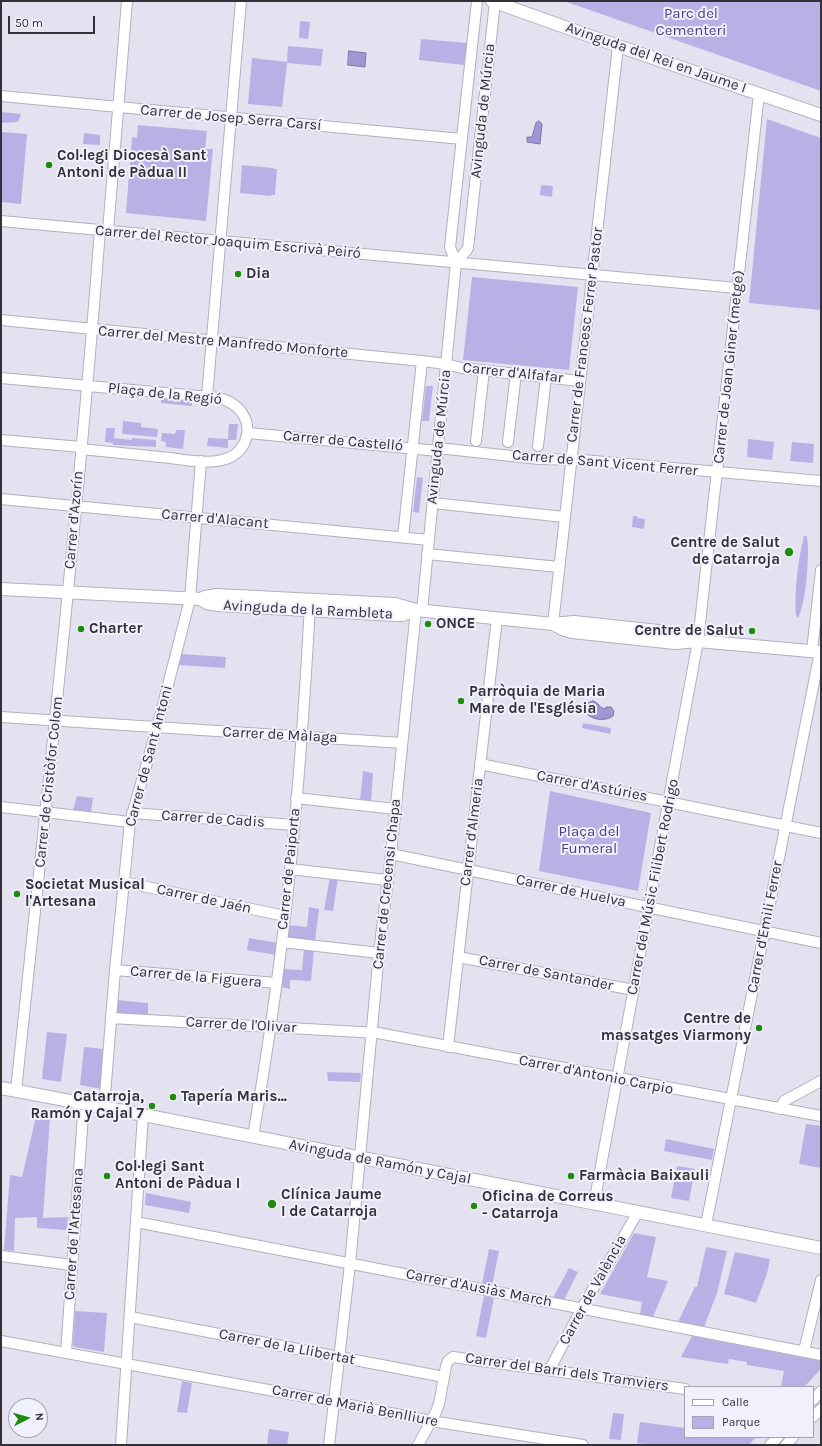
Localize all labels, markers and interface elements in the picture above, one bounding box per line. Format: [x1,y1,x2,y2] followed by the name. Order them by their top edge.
[656,5,726,40] park label: Parc del Cementeri
[10,8,97,34] scale bar
[15,16,43,30] text: 50 m
[563,19,749,97] street label: Avinguda del Rei en Jaume I
[467,43,499,179] street label: Avinguda de Múrcia
[140,101,322,135] street label: Carrer de Josep Serra Carsí
[57,147,206,182] place label: Col·legi Diocesà Sant Antoni de Pàdua II
[44,160,54,170] marker: Col·legi Diocesà Sant Antoni de Pàdua II
[94,221,362,263] street label: Carrer del Rector Joaquim Escrivà Peiró
[563,226,607,444] street label: Carrer de Francesc Ferrer Pastor
[246,265,270,283] place label: Dia
[233,269,243,279] marker: Dia
[710,269,748,465] street label: Carrer de Joan Giner (metge)
[97,322,349,362] street label: Carrer del Mestre Manfredo Monforte
[462,359,564,387] street label: Carrer d'Alfafar
[423,369,455,505] street label: Avinguda de Múrcia
[107,379,223,409] street label: Plaça de la Regió
[282,427,404,455] street label: Carrer de Castelló
[511,446,699,480] street label: Carrer de Sant Vicent Ferrer
[61,470,87,570] street label: Carrer d'Azorín
[161,505,269,533] street label: Carrer d'Alacant
[670,534,780,569] place label: Centre de Salut de Catarroja
[783,546,795,558] marker: Centre de Salut de Catarroja
[223,597,393,623] street label: Avinguda de la Rambleta
[436,615,475,633] place label: ONCE
[423,619,433,629] marker: ONCE
[89,620,142,638] place label: Charter
[634,622,744,640] place label: Centre de Salut
[76,624,86,634] marker: Charter
[747,626,757,636] marker: Centre de Salut
[121,683,177,829] street label: Carrer de Sant Antoni
[469,683,605,718] place label: Parròquia de Maria Mare de l'Església
[31,695,67,869] street label: Carrer de Cristòfor Colom
[456,696,466,706] marker: Parròquia de Maria Mare de l'Església
[222,723,338,747] street label: Carrer de Màlaga
[535,766,649,806] street label: Carrer d'Astúries
[456,777,488,887] street label: Carrer d'Almeria
[623,777,683,997] street label: Carrer del Músic Filibert Rodrigo
[369,798,405,970] street label: Carrer de Crecensi Chapa
[161,806,265,832] street label: Carrer de Cadis
[274,807,304,931] street label: Carrer de Paiporta
[558,823,620,858] park label: Plaça del Fumeral
[743,859,787,995] street label: Carrer d'Emili Ferrer
[514,871,628,911] street label: Carrer de Huelva
[25,876,145,911] place label: Societat Musical l'Artesana
[155,880,253,918] street label: Carrer de Jaén
[12,889,22,899] marker: Societat Musical l'Artesana
[477,951,615,995] street label: Carrer de Santander
[129,962,263,992] street label: Carrer de la Figuera
[601,1010,751,1045] place label: Centre de massatges Viarmony
[185,1013,297,1037] street label: Carrer de l'Olivar
[754,1023,764,1033] marker: Centre de massatges Viarmony
[517,1051,675,1099] street label: Carrer d'Antonio Carpio
[30,1088,144,1123] place label: Catarroja, Ramón y Cajal 7
[181,1088,287,1106] place label: Tapería Maris...
[168,1092,178,1102] marker: Tapería Maris...
[147,1101,157,1111] marker: Catarroja, Ramón y Cajal 7
[287,1135,473,1189] street label: Avinguda de Ramón y Cajal
[115,1158,240,1193] place label: Col·legi Sant Antoni de Pàdua I
[60,1167,88,1301] street label: Carrer de l'Artesana
[579,1167,709,1185] place label: Farmàcia Baixauli
[102,1171,112,1181] marker: Col·legi Sant Antoni de Pàdua I
[566,1171,576,1181] marker: Farmàcia Baixauli
[281,1186,382,1221] place label: Clínica Jaume I de Catarroja
[482,1188,613,1223] place label: Oficina de Correus - Catarroja
[266,1198,278,1210] marker: Clínica Jaume I de Catarroja
[469,1201,479,1211] marker: Oficina de Correus - Catarroja
[555,1232,631,1348] street label: Carrer de València
[404,1265,554,1311] street label: Carrer d'Ausiàs March
[217,1325,357,1369] street label: Carrer de la Llibertat
[464,1349,670,1395] street label: Carrer del Barri dels Tramviers
[270,1381,440,1431] street label: Carrer de Marià Benlliure
[684,1386,814,1438] legend
[722,1395,749,1409] text: Calle
[8,1398,48,1438] north arrow
[33,1412,46,1421] text: N
[722,1415,760,1429] text: Parque

